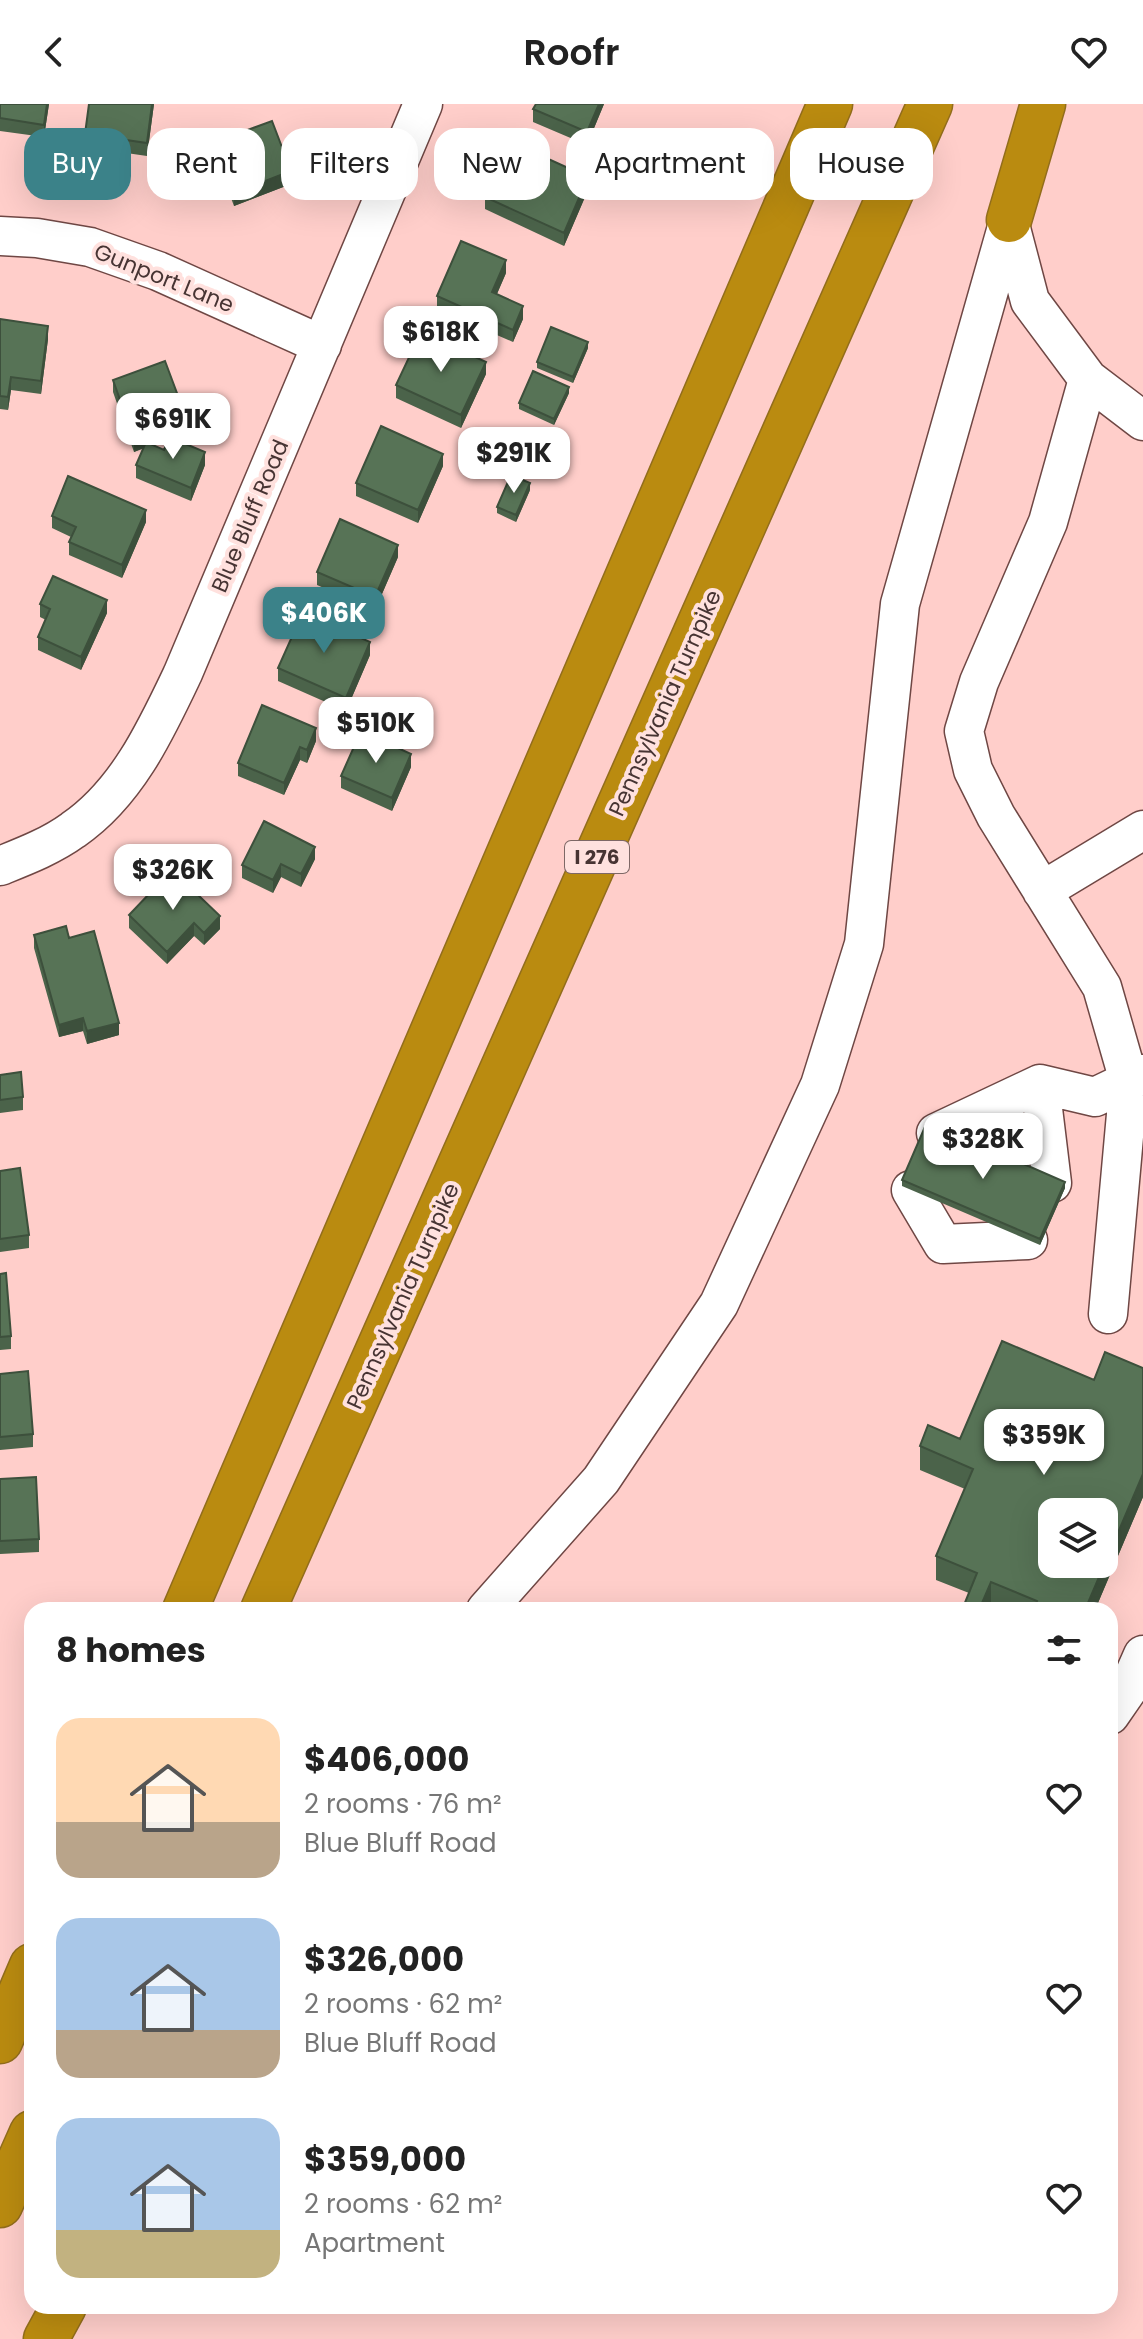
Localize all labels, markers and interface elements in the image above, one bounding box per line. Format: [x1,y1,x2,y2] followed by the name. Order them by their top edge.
[524,27,619,78] text: Roofr
[32,30,76,74] icon: back
[1067,30,1111,74] icon: heart
[24,128,131,200] chip: Buy
[147,128,265,200] chip: Rent
[281,128,418,200] chip: Filters
[434,128,550,200] chip: New
[566,128,774,200] chip: Apartment
[790,128,933,200] chip: House
[89,236,239,320] street label: Gunport Lane
[385,306,497,374] pin: $618K
[402,314,480,350] text: $618K
[117,393,229,461] pin: $691K
[134,401,212,437] text: $691K
[458,427,570,495] pin: $291K
[204,435,296,597] street label: Blue Bluff Road
[476,435,552,471] text: $291K
[601,585,729,821] street label: Pennsylvania Turnpike
[268,587,380,655] pin: $406K
[281,595,367,631] text: $406K
[320,697,432,765] pin: $510K
[337,705,415,741] text: $510K
[565,841,629,873] road number: I 276
[117,844,229,912] pin: $326K
[132,852,214,888] text: $326K
[927,1113,1039,1181] pin: $328K
[942,1121,1024,1157] text: $328K
[339,1178,467,1414] street label: Pennsylvania Turnpike
[988,1409,1100,1477] pin: $359K
[1002,1417,1086,1453] text: $359K
[1038,1498,1118,1578] map controls
[1038,1498,1118,1578] button: layers
[56,1626,206,1674] text: 8 homes
[1042,1628,1086,1672] icon: filters
[304,1735,469,1783] text: $406,000
[120,1750,216,1846] icon: home
[1042,1776,1086,1820] icon: heart
[304,1786,502,1822] text: 2 rooms · 76 m²
[304,1825,497,1861] text: Blue Bluff Road
[304,1935,464,1983] text: $326,000
[120,1950,216,2046] icon: home
[1042,1976,1086,2020] icon: heart
[304,1986,502,2022] text: 2 rooms · 62 m²
[304,2025,497,2061] text: Blue Bluff Road
[304,2135,466,2183] text: $359,000
[120,2150,216,2246] icon: home
[1042,2176,1086,2220] icon: heart
[304,2186,502,2222] text: 2 rooms · 62 m²
[304,2225,445,2261] text: Apartment

